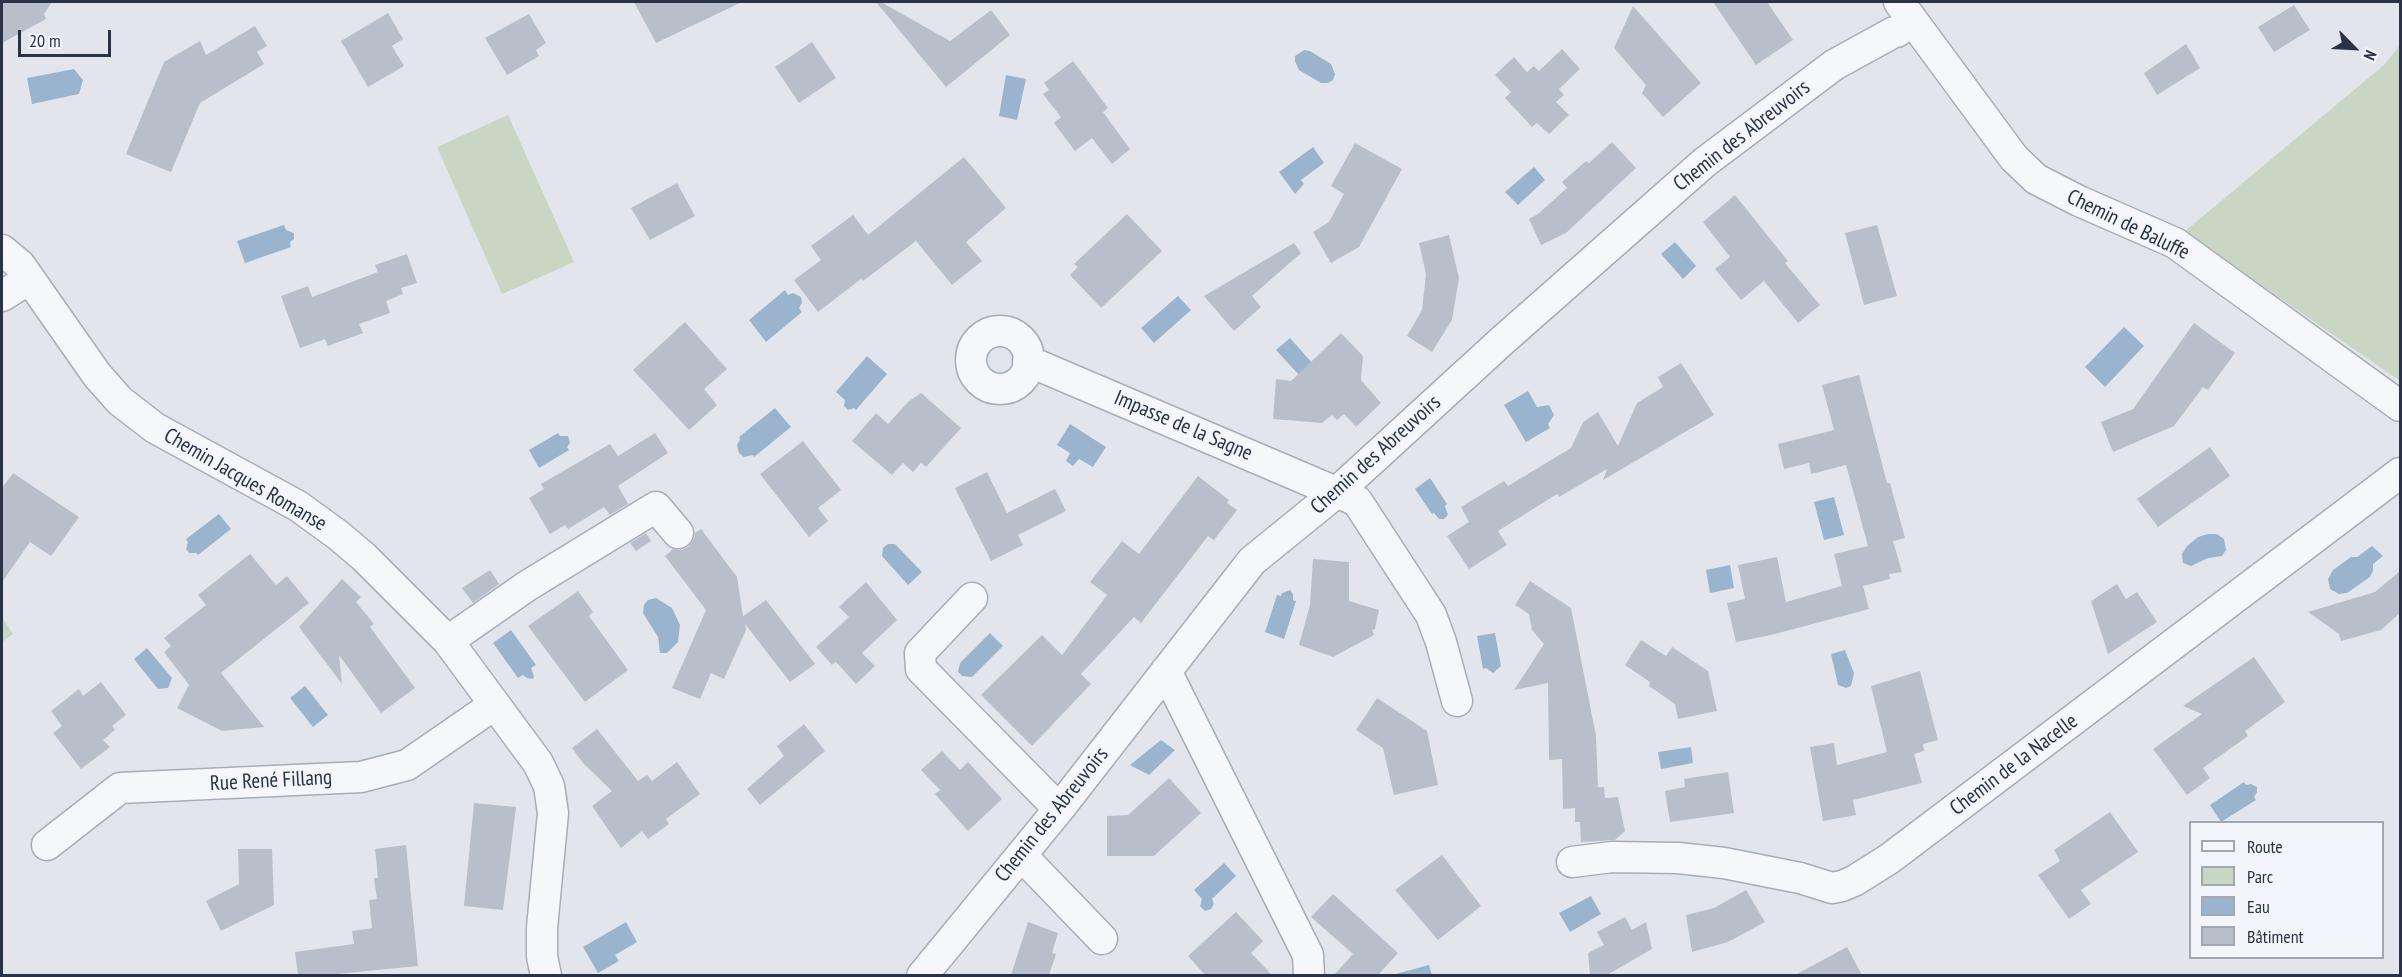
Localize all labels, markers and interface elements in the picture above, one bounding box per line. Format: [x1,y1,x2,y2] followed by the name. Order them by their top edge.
[21,18,114,56] scale bar
[2324,18,2384,78] north arrow
[29,29,61,52] text: 20 m
[2360,47,2381,63] text: N
[1669,75,1815,197] street label: Chemin des Abreuvoirs
[2063,184,2193,266] street label: Chemin de Baluffe
[1110,386,1256,466] street label: Impasse de la Sagne
[1306,390,1446,520] street label: Chemin des Abreuvoirs
[159,423,331,537] street label: Chemin Jacques Romanse
[1945,709,2083,821] street label: Chemin de la Nacelle
[990,743,1114,887] street label: Chemin des Abreuvoirs
[209,765,333,797] street label: Rue René Fillang
[2189,821,2384,959] legend
[2247,835,2283,858] text: Route
[2247,865,2273,888] text: Parc
[2247,895,2270,918] text: Eau
[2247,925,2304,948] text: Bâtiment

